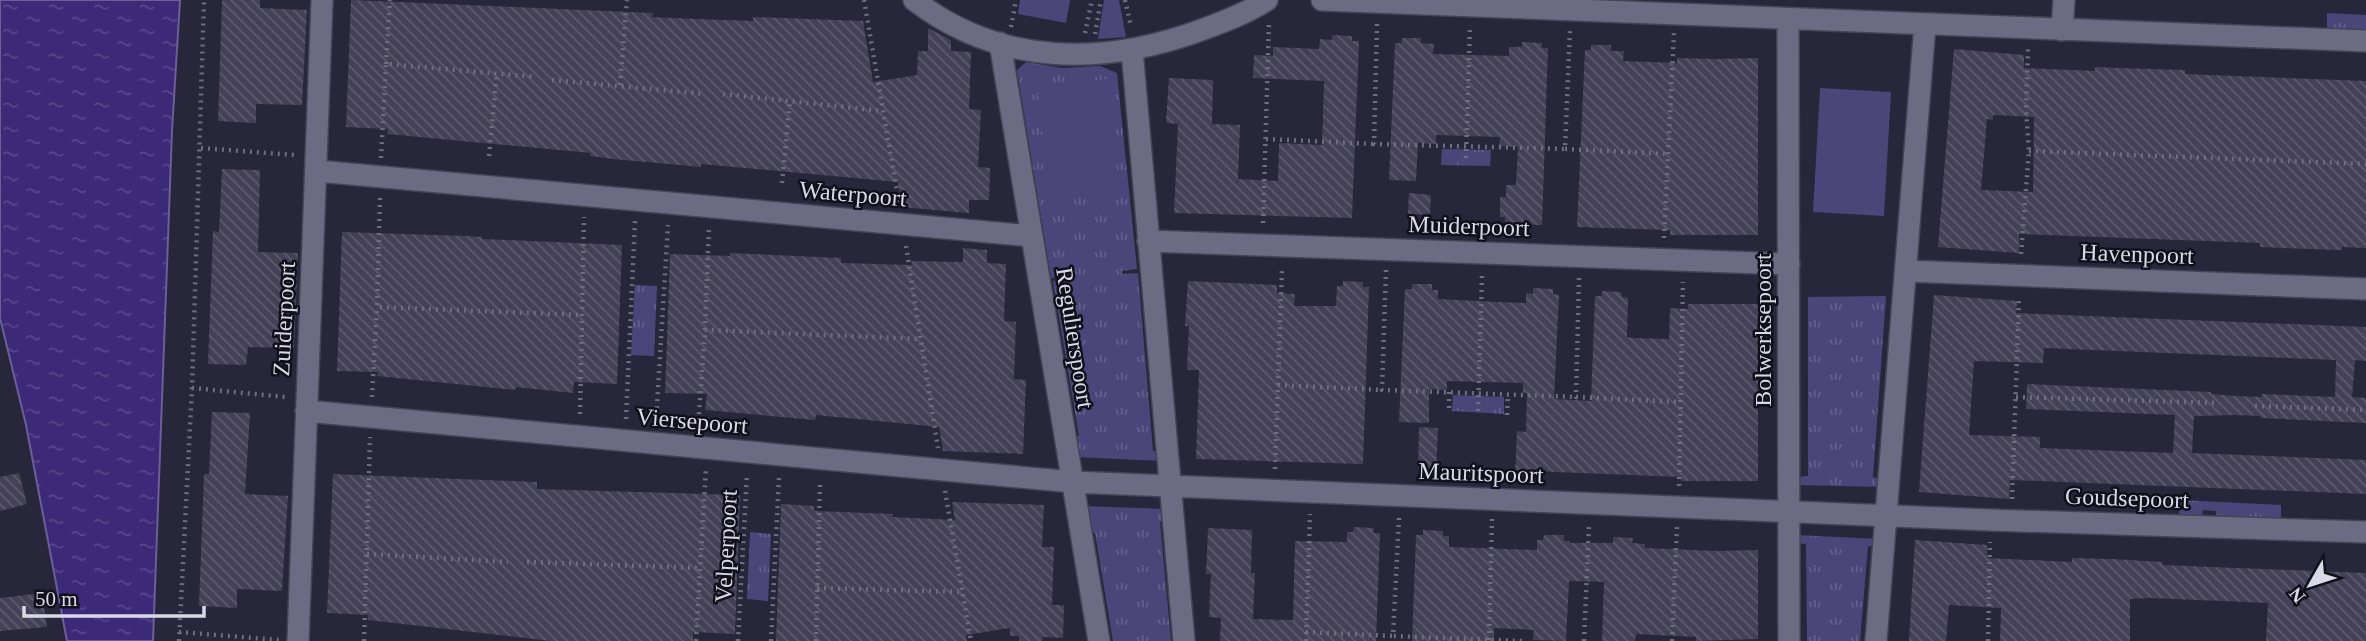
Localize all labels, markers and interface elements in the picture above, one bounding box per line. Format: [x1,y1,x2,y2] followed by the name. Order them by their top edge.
[798,176,908,212] street label: Waterpoort
[1408,211,1530,241] street label: Muiderpoort
[2080,239,2194,269] street label: Havenpoort
[1750,253,1776,407] street label: Bolwerksepoort
[268,261,300,377] street label: Zuiderpoort
[1051,266,1099,411] street label: Regulierspoort
[635,403,749,439] street label: Viersepoort
[1418,458,1544,488] street label: Mauritspoort
[2065,483,2190,513] street label: Goudsepoort
[710,488,742,603] street label: Velperpoort
[2275,550,2345,620] north arrow
[24,574,205,618] scale bar
[2285,583,2310,607] text: N
[35,587,78,611] text: 50 m

